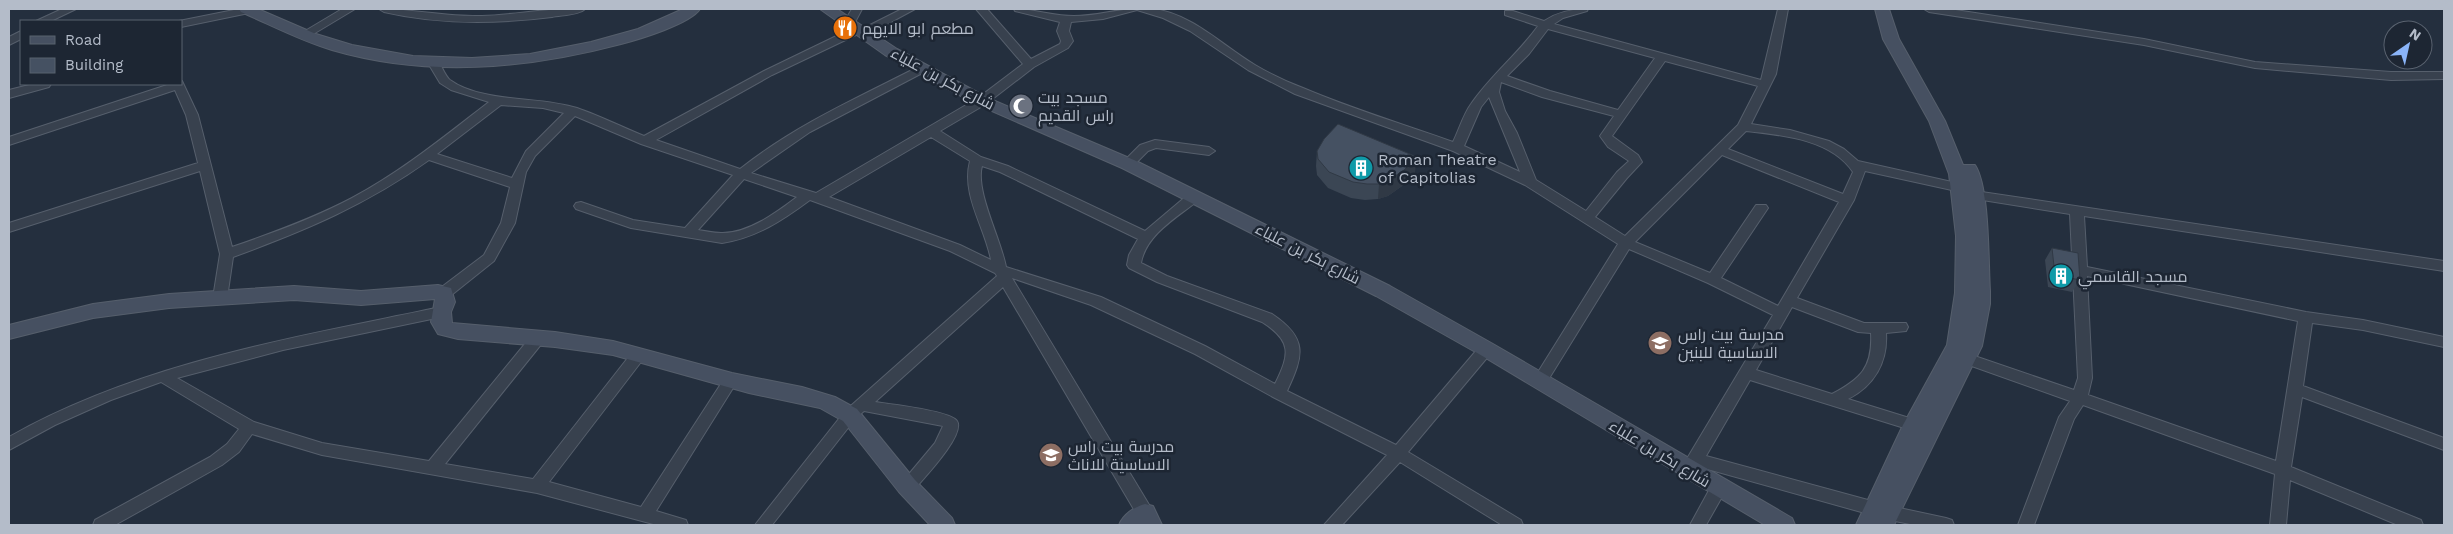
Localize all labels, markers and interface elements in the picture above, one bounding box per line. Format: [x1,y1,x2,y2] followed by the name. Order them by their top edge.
[832,15,858,41] restaurant icon: مطعم ابو الايهم
[862,19,974,40] place label: مطعم ابو الايهم
[20,20,182,85] legend
[2383,20,2433,70] north arrow
[2406,25,2424,44] text: N
[65,31,102,49] text: Road
[887,43,998,116] street label: شارع بكر بن علياء
[65,56,123,74] text: Building
[1038,88,1114,127] place label: مسجد بيت راس القديم
[1008,93,1034,119] mosque icon: مسجد بيت راس القديم
[1378,150,1497,187] place label: Roman Theatre of Capitolias
[1348,155,1374,181] building icon: Roman Theatre of Capitolias
[1251,219,1363,290] street label: شارع بكر بن علياء
[2048,263,2074,289] building icon: مسجد القاسمي
[2078,267,2188,290] place label: مسجد القاسمي
[1678,325,1784,363] place label: مدرسة بيت راس الاساسية للبنين
[1647,330,1673,356] school or university icon: مدرسة بيت راس الاساسية للبنين
[1605,416,1714,493] street label: شارع بكر بن علياء
[1068,437,1174,474] place label: مدرسة بيت راس الاساسية للاناث
[1038,442,1064,468] school or university icon: مدرسة بيت راس الاساسية للاناث

